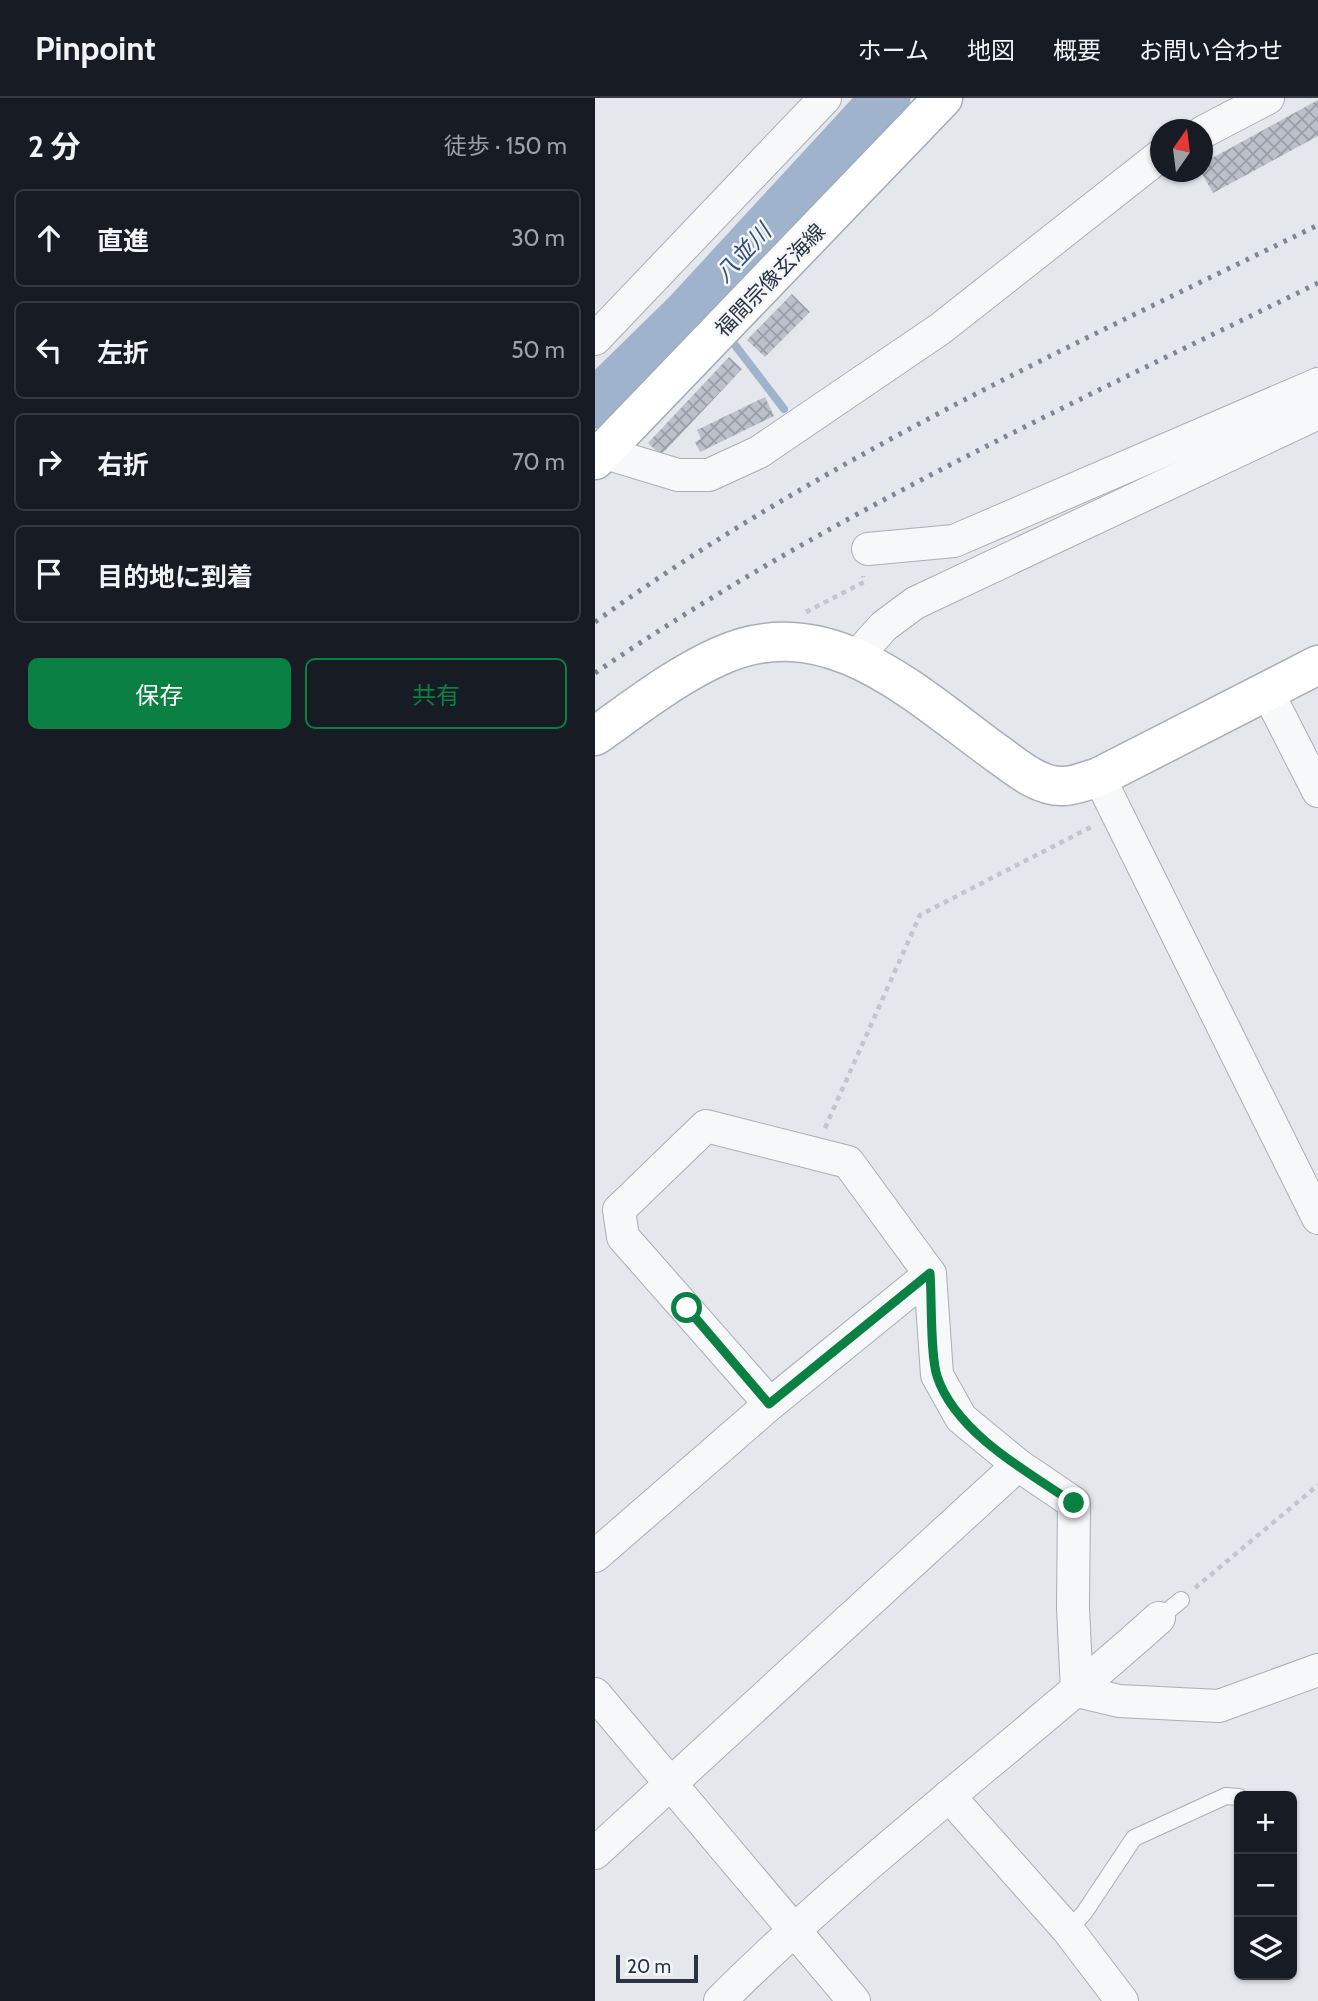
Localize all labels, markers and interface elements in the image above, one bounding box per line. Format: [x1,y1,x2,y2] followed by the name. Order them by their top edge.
[35,28,156,68] text: Pinpoint
[858,36,929,65] text: ホーム
[967,36,1015,65] text: 地図
[1053,36,1101,65] text: 概要
[1139,36,1283,65] text: お問い合わせ
[1150,119,1213,182] north arrow
[28,128,81,165] text: 2 分
[444,132,567,160] text: 徒歩 · 150 m
[709,216,779,288] water label: 八並川
[710,218,830,342] street label: 福間宗像玄海線
[30,219,68,257] icon: ahead
[511,224,565,252] text: 30 m
[97,225,149,257] text: 直進
[30,331,68,369] icon: left
[511,336,565,364] text: 50 m
[97,337,149,369] text: 左折
[30,443,68,481] icon: right
[512,448,565,476] text: 70 m
[97,449,149,481] text: 右折
[30,555,68,593] icon: arrive
[97,561,253,593] text: 目的地に到着
[28,658,291,729] button: 保存
[305,658,567,729] button: 共有
[671,1292,702,1323] route start
[1058,1487,1089,1518] route end
[1234,1791,1297,1980] map controls
[1234,1791,1297,1854] button: +
[1234,1854,1297,1917] button: −
[1234,1917,1297,1980] button: layers
[616,1952,698,1984] scale bar
[627,1955,671,1978] text: 20 m

